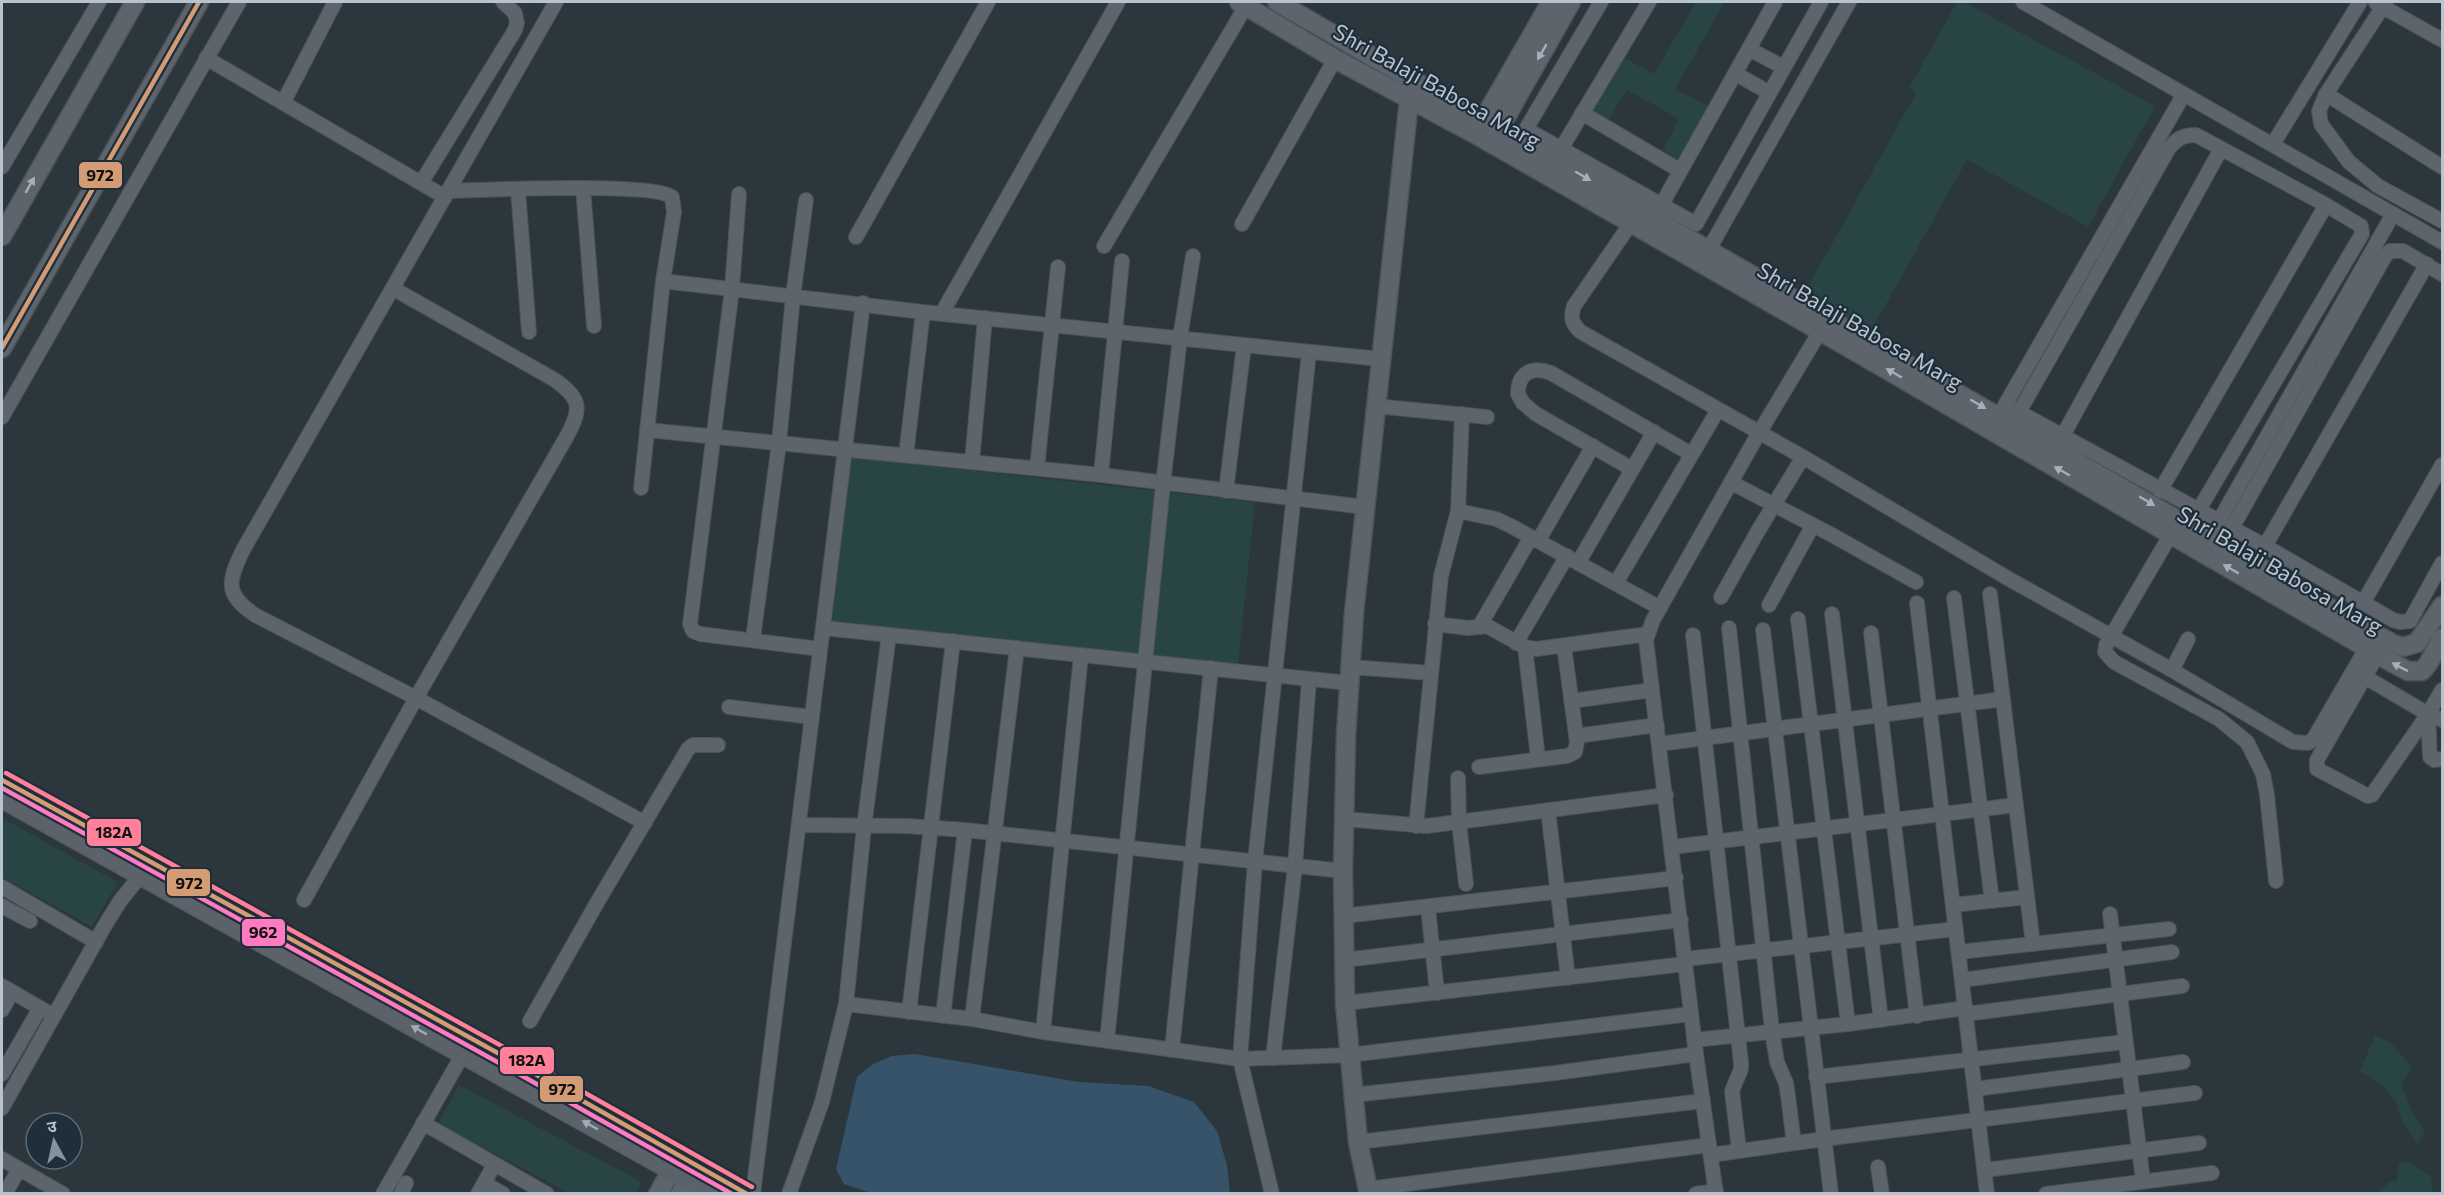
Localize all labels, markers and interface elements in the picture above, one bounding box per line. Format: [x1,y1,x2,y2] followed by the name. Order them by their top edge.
[1329,17,1546,154] street label: Shri Balaji Babosa Marg
[1537,44,1548,60] one-way arrow
[78,161,123,189] line badge: 972
[86,165,114,184] text: 972
[1575,171,1592,181] one-way arrow
[25,177,36,193] one-way arrow
[1753,256,1968,396] street label: Shri Balaji Babosa Marg
[1886,368,1902,379] one-way arrow
[1970,399,1986,410] one-way arrow
[2053,466,2070,476] one-way arrow
[2139,496,2155,507] one-way arrow
[2173,500,2388,640] street label: Shri Balaji Babosa Marg
[2223,563,2239,574] one-way arrow
[2391,662,2408,672] one-way arrow
[86,818,142,847] line badge: 182A
[95,822,133,841] text: 182A
[166,868,211,897] line badge: 972
[175,873,203,892] text: 972
[241,918,286,947] line badge: 962
[249,922,277,941] text: 962
[411,1025,428,1035] one-way arrow
[499,1046,555,1075] line badge: 182A
[508,1050,546,1069] text: 182A
[539,1075,584,1103] line badge: 972
[548,1079,576,1098] text: 972
[24,1111,84,1171] north arrow
[46,1116,58,1136] text: उ
[582,1119,598,1130] one-way arrow

